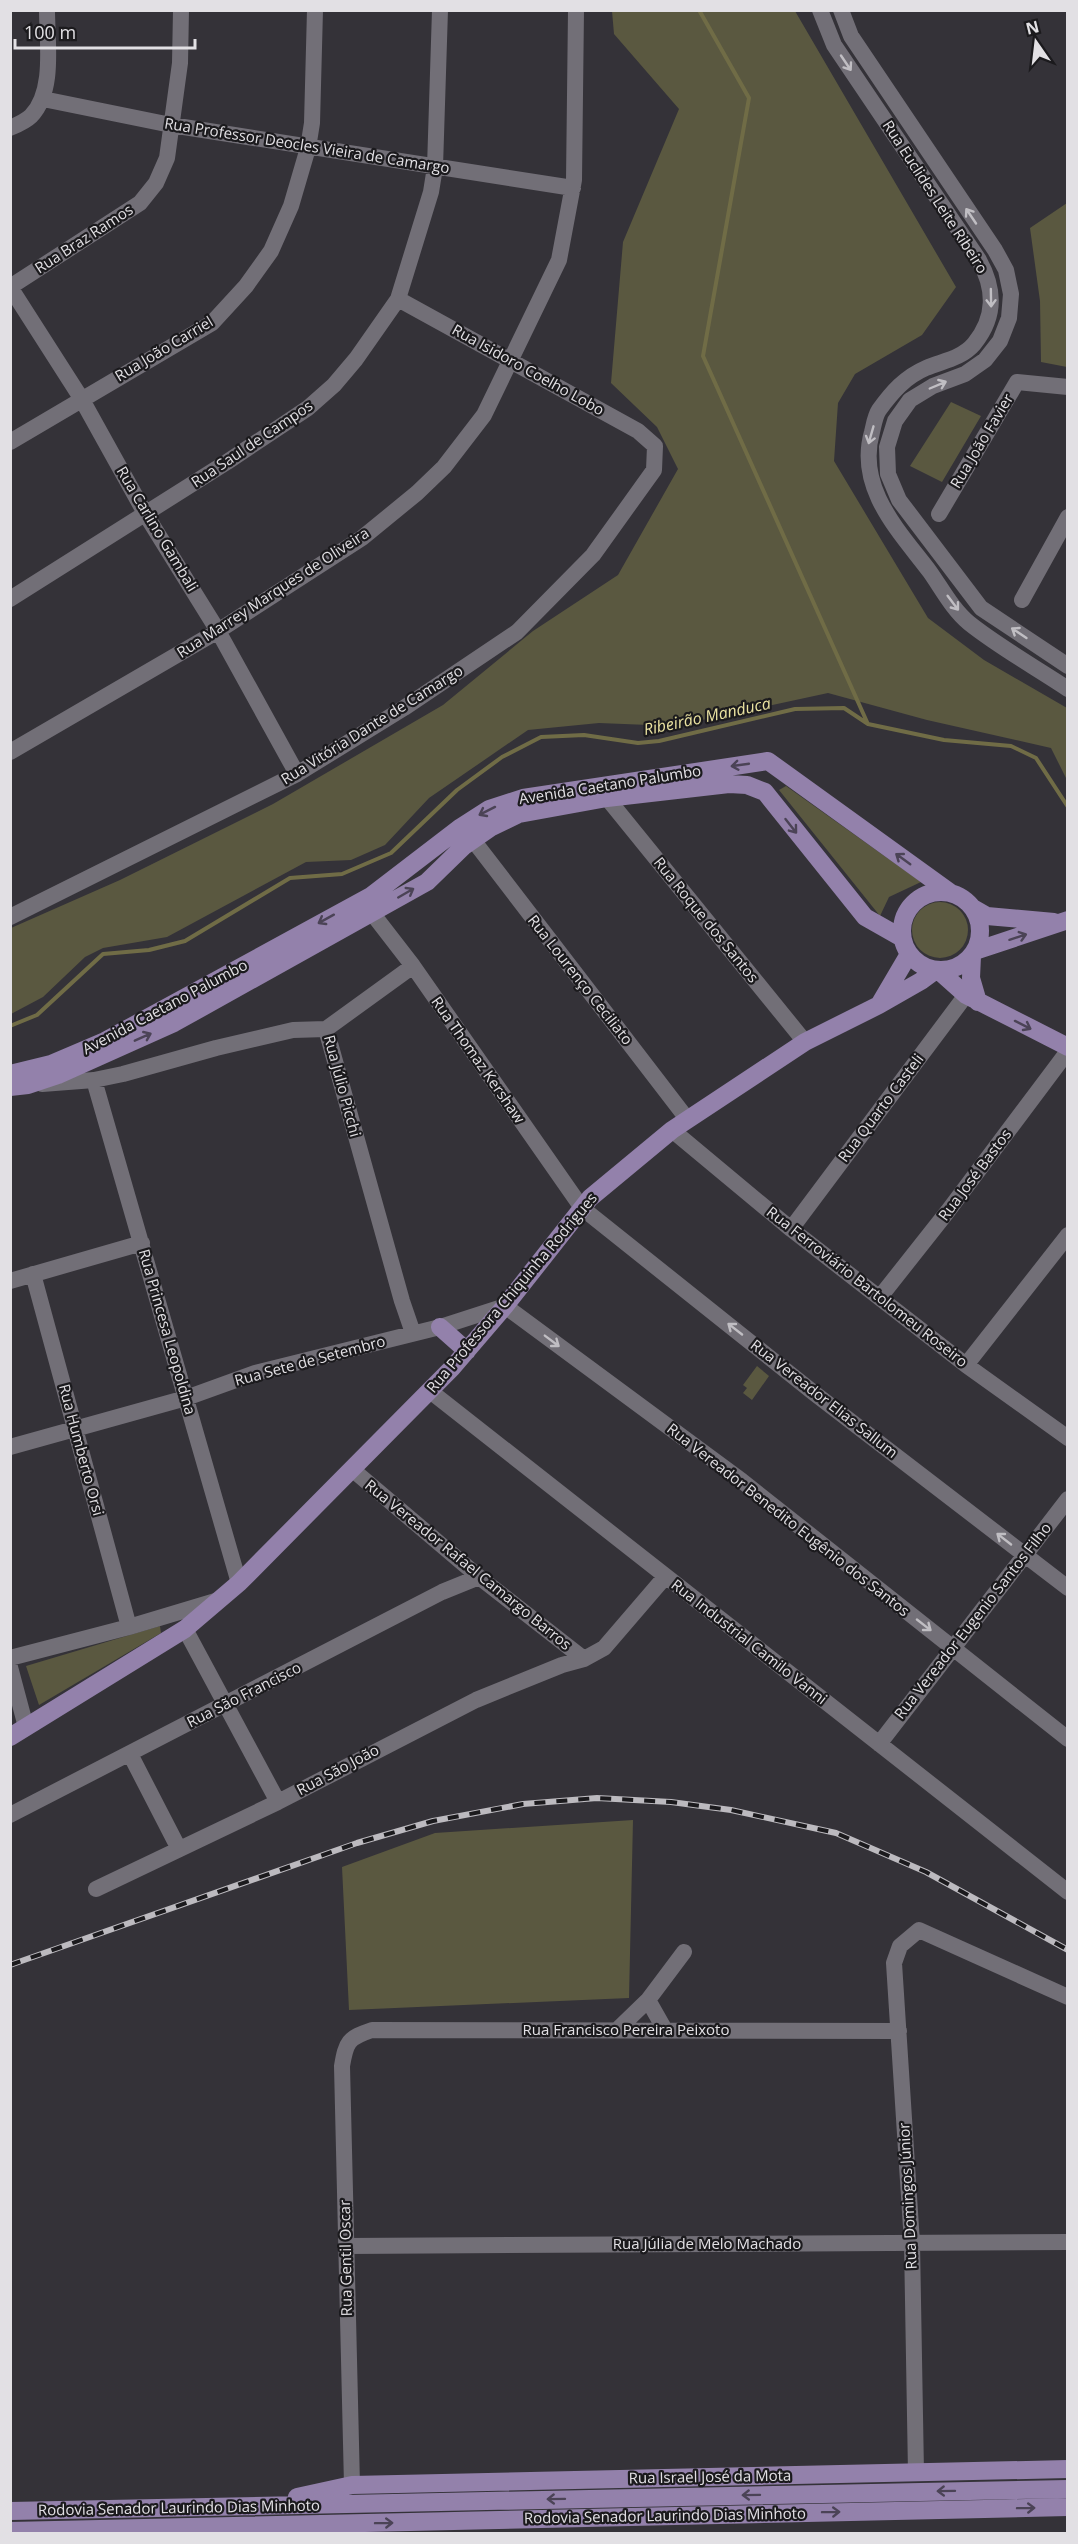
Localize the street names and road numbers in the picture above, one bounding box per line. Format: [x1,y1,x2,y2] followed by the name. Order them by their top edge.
[163,113,451,177] street label: Rua Professor Deocles Vieira de Camargo
[879,116,993,277] street label: Rua Euclides Leite Ribeiro
[30,199,136,277] street label: Rua Braz Ramos
[111,311,216,385] street label: Rua João Carriel
[449,319,608,419] street label: Rua Isidoro Coelho Lobo
[945,390,1017,491] street label: Rua João Favier
[187,395,316,491] street label: Rua Saul de Campos
[113,462,203,595] street label: Rua Carlino Gambali
[173,522,372,662] street label: Rua Marrey Marques de Oliveira
[277,660,466,788] street label: Rua Vitória Dante de Camargo
[517,760,702,808] street label: Avenida Caetano Palumbo
[650,852,764,986] street label: Rua Roque dos Santos
[524,910,638,1048] street label: Rua Lourenço Ceciliato
[79,954,251,1058] street label: Avenida Caetano Palumbo
[428,992,530,1127] street label: Rua Thomaz Kershaw
[320,1033,366,1139] street label: Rua Júlio Picchi
[833,1049,927,1166] street label: Rua Quarto Casteli
[933,1124,1015,1224] street label: Rua José Bastos
[421,1188,601,1397] street label: Rua Professora Chiquinha Rodrigues
[763,1201,972,1371] street label: Rua Ferroviário Bartolomeu Roseiro
[135,1247,201,1417] street label: Rua Princesa Leopoldina
[232,1330,387,1390] street label: Rua Sete de Setembro
[747,1334,902,1462] street label: Rua Vereador Elias Sallum
[55,1382,109,1518] street label: Rua Humberto Orsi
[663,1418,914,1620] street label: Rua Vereador Benedito Eugênio dos Santos
[361,1475,576,1654] street label: Rua Vereador Rafael Camargo Barros
[889,1518,1055,1723] street label: Rua Vereador Eugenio Santos Filho
[668,1574,832,1708] street label: Rua Industrial Camilo Vanni
[183,1657,304,1732] street label: Rua São Francisco
[293,1739,382,1799] street label: Rua São João
[523,2019,729,2039] street label: Rua Francisco Pereira Peixoto
[893,2122,921,2270] street label: Rua Domingos Júnior
[334,2200,356,2316] street label: Rua Gentil Oscar
[613,2233,801,2253] street label: Rua Júlia de Melo Machado
[628,2465,792,2487] street label: Rua Israel José da Mota
[38,2495,320,2519] street label: Rodovia Senador Laurindo Dias Minhoto
[524,2503,806,2527] street label: Rodovia Senador Laurindo Dias Minhoto

